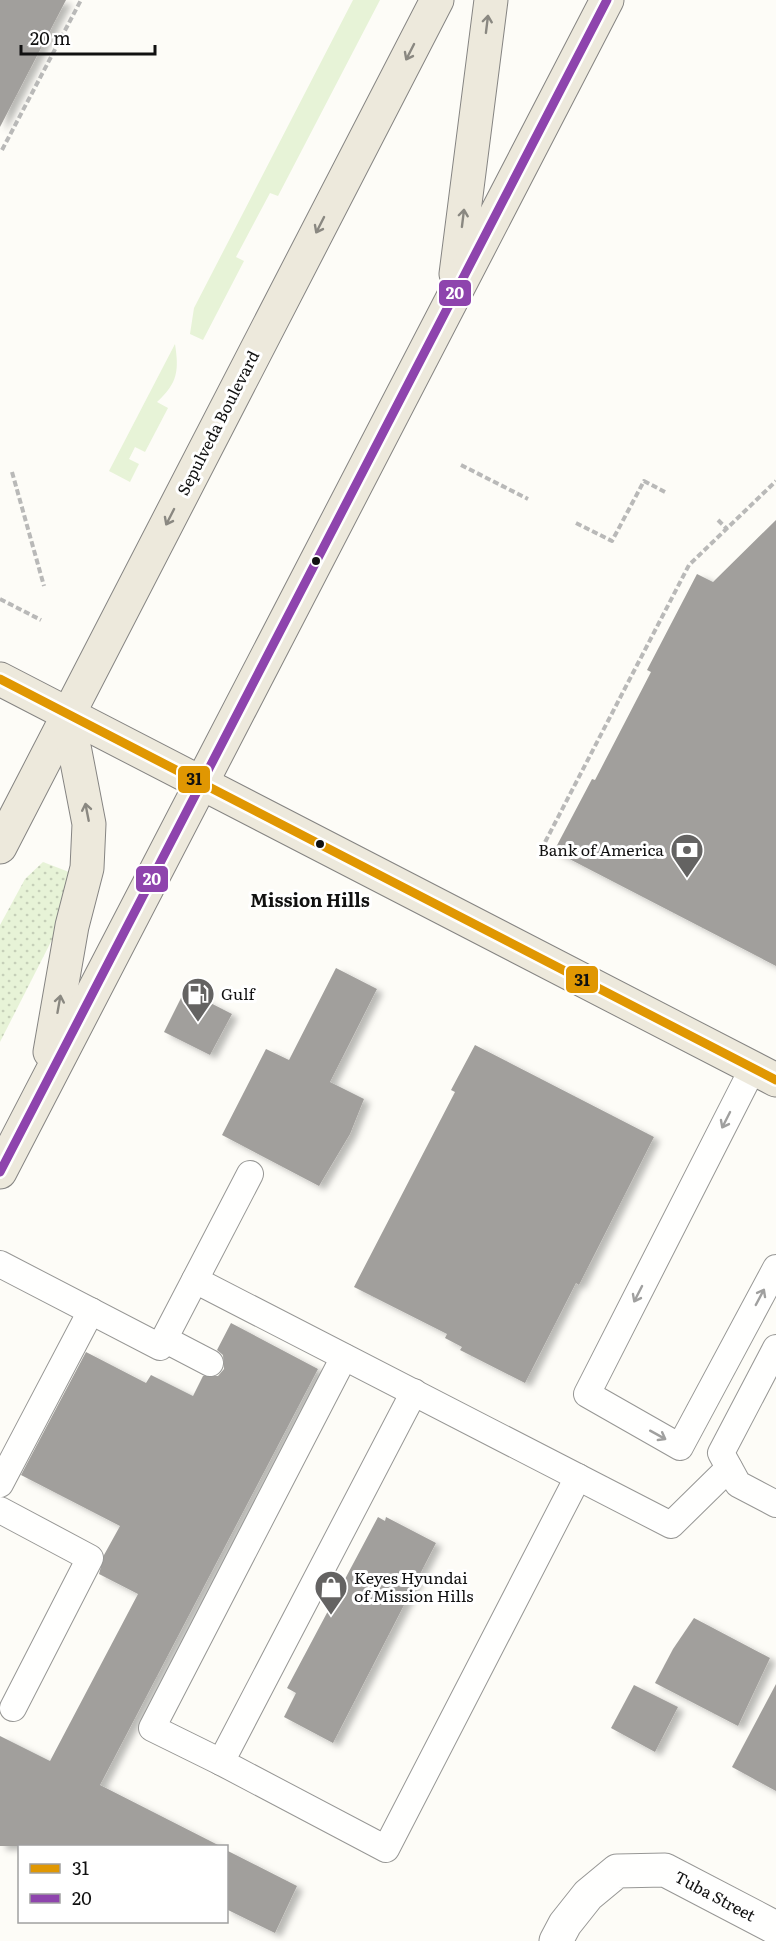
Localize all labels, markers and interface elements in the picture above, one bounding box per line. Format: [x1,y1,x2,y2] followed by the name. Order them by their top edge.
[482,15,493,35] one-way arrow
[21,18,154,56] scale bar
[30,24,71,51] text: 20 m
[404,43,416,60] one-way arrow
[458,208,469,228] one-way arrow
[314,216,325,234] one-way arrow
[438,279,472,307] line badge: 20
[446,280,464,304] text: 20
[170,346,264,499] street label: Sepulveda Boulevard
[164,508,176,525] one-way arrow
[310,555,322,567] unlabelled marker
[177,765,211,794] line badge: 31
[186,766,202,790] text: 31
[81,802,92,822] one-way arrow
[669,832,705,879] bank icon: Bank of America
[538,837,664,861] place label: Bank of America
[314,838,326,850] unlabelled marker
[135,865,169,893] line badge: 20
[143,866,161,890] text: 20
[250,886,370,913] district label: Mission Hills
[565,965,599,994] line badge: 31
[574,967,590,991] text: 31
[180,976,216,1023] fuel station icon: Gulf
[221,981,257,1005] place label: Gulf
[54,994,65,1014] one-way arrow
[720,1110,731,1128] one-way arrow
[632,1284,643,1302] one-way arrow
[755,1289,766,1307] one-way arrow
[649,1429,666,1441] one-way arrow
[354,1565,474,1607] place label: Keyes Hyundai of Mission Hills
[313,1569,349,1616] shop icon: Keyes Hyundai of Mission Hills
[18,1845,228,1923] legend
[72,1854,89,1881] text: 31
[671,1864,761,1927] street label: Tuba Street
[72,1884,92,1911] text: 20

